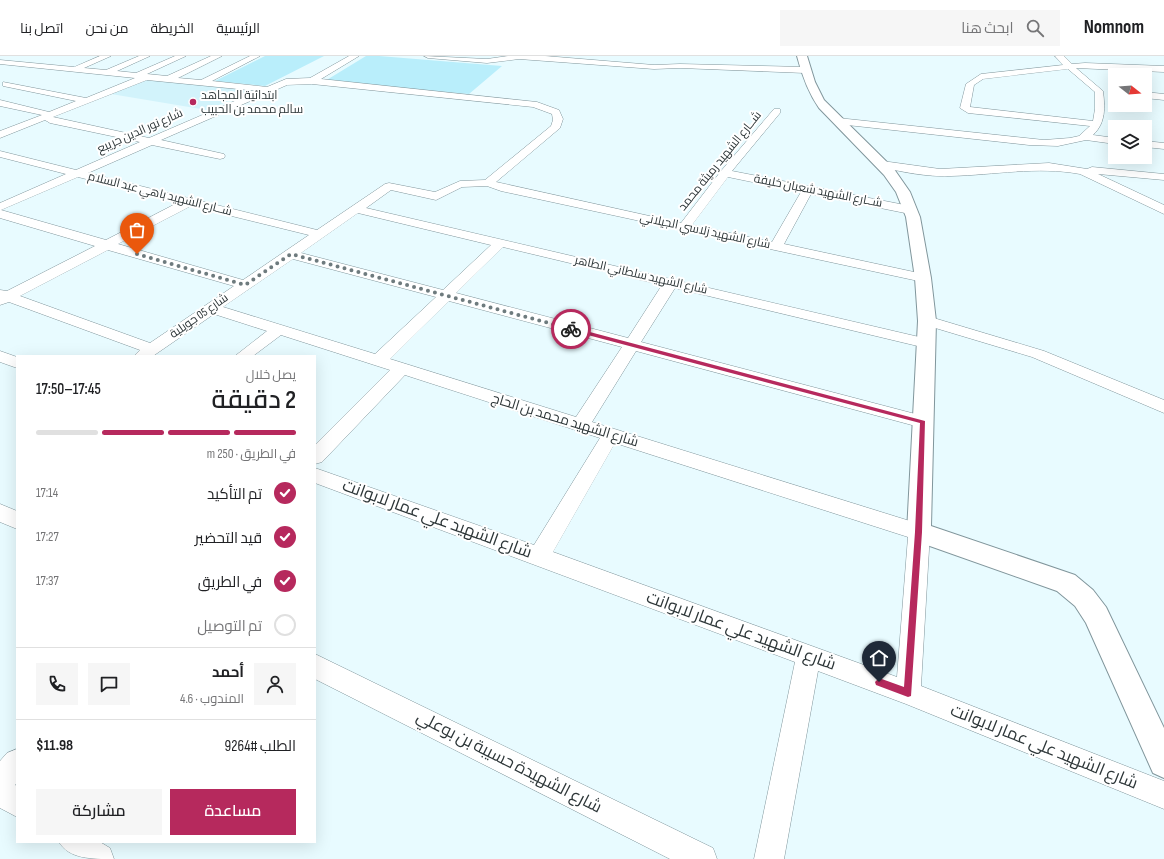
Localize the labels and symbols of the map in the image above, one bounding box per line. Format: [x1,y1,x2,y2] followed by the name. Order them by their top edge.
[1108,68,1152,112] north arrow
[201,88,303,117] place label: ابتدائية المجاهد سالم محمد بن الحبيب
[188,97,198,107] marker: ابتدائية المجاهد سالم محمد بن الحبيب
[95,105,185,157] street label: شارع نور الدين جريبع
[675,108,765,214] street label: شــارع الشهيد رميثة محمد
[86,169,234,221] street label: شــارع الشهيد باهي عبد السلام
[752,171,884,211] street label: شــارع الشهيد شعبان خليفة
[638,210,772,254] street label: شارع الشهيد زلاسي الجيلاني
[120,213,154,254] pin
[572,252,709,300] street label: شارع الشهيد سلطاني الطاهر
[167,290,231,342] street label: شارع 05 جويلية
[551,309,591,349] courier
[489,390,641,450] street label: شارع الشهيد محمد بن الحاج
[338,475,534,565] street label: شارع الشهيد علي عمار لابوانت
[642,587,838,677] street label: شارع الشهيد علي عمار لابوانت
[862,641,896,682] pin
[946,700,1141,797] street label: شارع الشهيد علي عمار لابوانت
[412,706,605,820] street label: شارع الشهيدة حسيبة بن بوعلي

